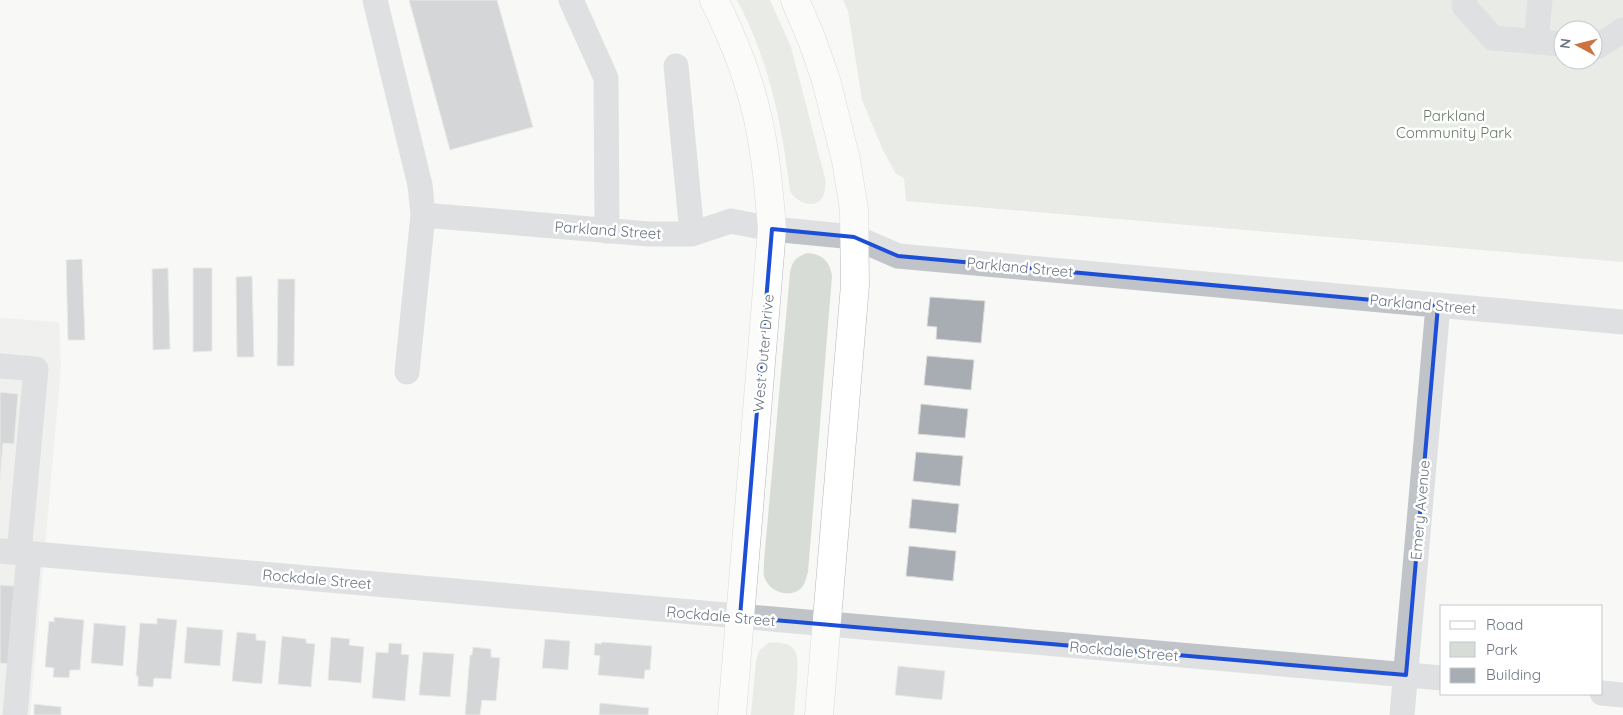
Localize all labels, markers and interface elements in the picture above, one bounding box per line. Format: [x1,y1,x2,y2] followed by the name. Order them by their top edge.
[1553,20,1603,70] north arrow
[1556,37,1575,50] text: N
[1396,106,1512,142] park label: Parkland Community Park
[554,217,662,243] street label: Parkland Street
[966,253,1074,281] street label: Parkland Street
[1369,290,1477,318] street label: Parkland Street
[748,293,778,413] street label: West Outer Drive
[1406,459,1434,561] street label: Emery Avenue
[262,565,372,593] street label: Rockdale Street
[666,602,776,630] street label: Rockdale Street
[1440,605,1603,695] legend
[1486,615,1523,634] text: Road
[1069,637,1179,665] street label: Rockdale Street
[1486,640,1518,659] text: Park
[1486,665,1541,684] text: Building

